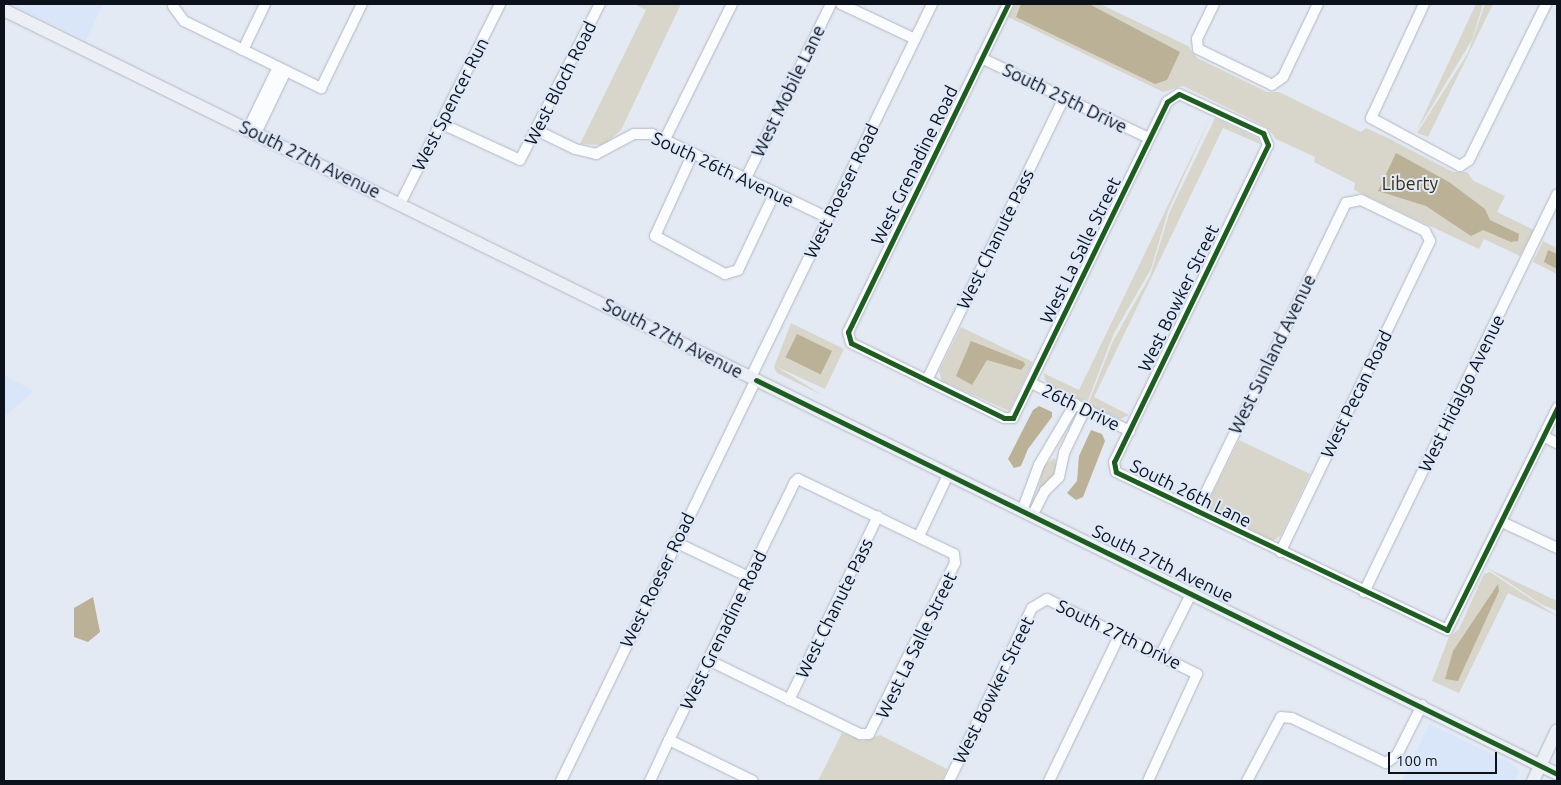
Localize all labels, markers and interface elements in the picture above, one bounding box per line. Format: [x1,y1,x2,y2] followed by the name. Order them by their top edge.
[519,17,601,149] street label: West Bloch Road
[747,22,829,160] street label: West Mobile Lane
[407,34,493,174] street label: West Spencer Run
[999,58,1131,138] street label: South 25th Drive
[866,82,962,248] street label: West Grenadine Road
[236,116,384,202] street label: South 27th Avenue
[799,120,883,262] street label: West Roeser Road
[649,127,797,211] street label: South 26th Avenue
[952,165,1038,313] street label: West Chanute Pass
[1382,172,1438,194] park label: Liberty
[1035,173,1125,327] street label: West La Salle Street
[1133,221,1223,375] street label: West Bowker Street
[1224,271,1320,437] street label: West Sunland Avenue
[599,293,747,383] street label: South 27th Avenue
[1414,311,1508,475] street label: West Hidalgo Avenue
[1316,327,1396,461] street label: West Pecan Road
[1038,379,1124,435] street label: 26th Drive
[1127,454,1255,532] street label: South 26th Lane
[615,509,699,651] street label: West Roeser Road
[1089,520,1237,606] street label: South 27th Avenue
[791,534,877,682] street label: West Chanute Pass
[675,547,771,713] street label: West Grenadine Road
[871,568,961,722] street label: West La Salle Street
[1053,594,1185,674] street label: South 27th Drive
[948,613,1038,767] street label: West Bowker Street
[1391,742,1500,774] scale bar
[1396,752,1438,769] text: 100 m

